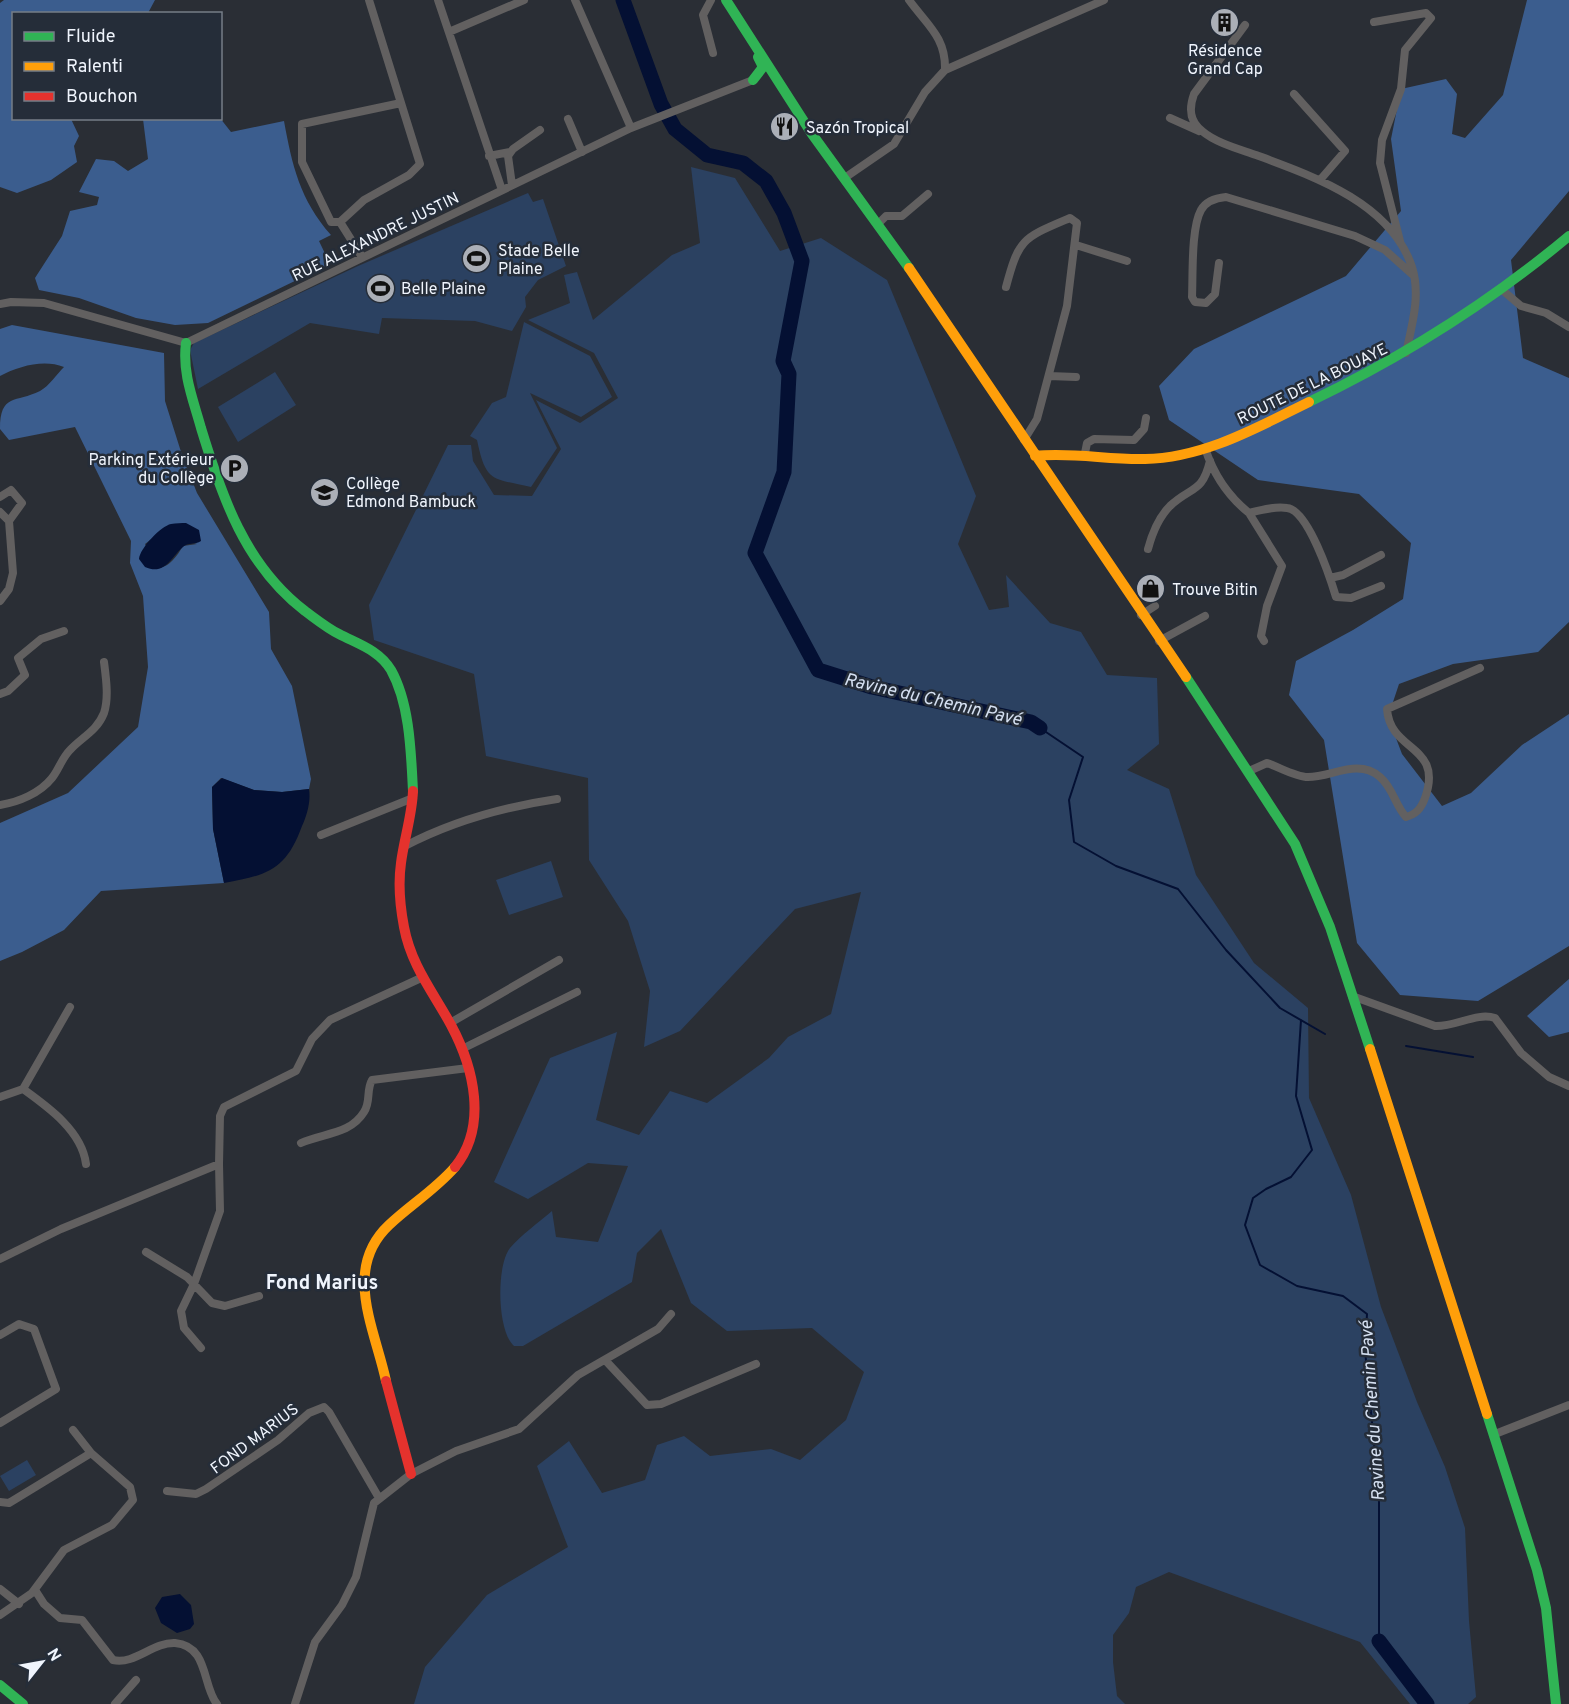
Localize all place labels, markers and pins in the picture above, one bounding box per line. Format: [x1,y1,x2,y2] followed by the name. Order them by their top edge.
[1209,6,1241,38] building icon: Résidence Grand Cap
[1187,42,1263,80] place label: Résidence Grand Cap
[769,111,801,143] restaurant icon: Sazón Tropical
[806,119,909,139] place label: Sazón Tropical
[498,242,580,280] place label: Stade Belle Plaine
[461,243,493,275] sports icon: Stade Belle Plaine
[364,272,396,304] sports icon: Belle Plaine
[401,280,486,300] place label: Belle Plaine
[89,451,214,489] place label: Parking Extérieur du Collège
[219,452,251,484] parking icon: Parking Extérieur du Collège
[346,475,476,513] place label: Collège Edmond Bambuck
[309,476,341,508] school or university icon: Collège Edmond Bambuck
[1135,573,1167,605] shop icon: Trouve Bitin
[1172,581,1258,601] place label: Trouve Bitin

